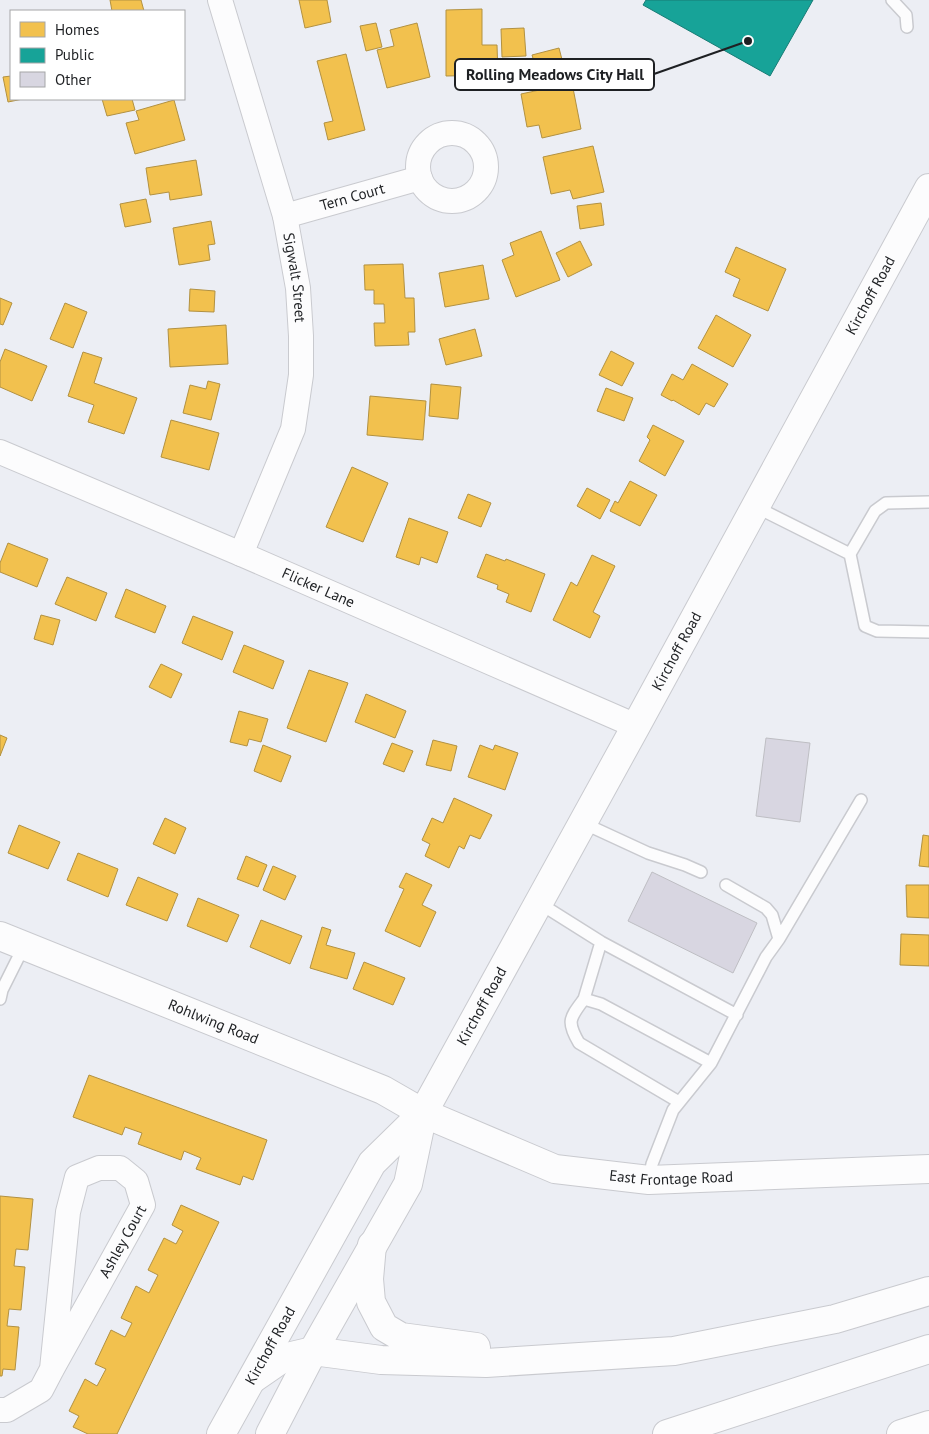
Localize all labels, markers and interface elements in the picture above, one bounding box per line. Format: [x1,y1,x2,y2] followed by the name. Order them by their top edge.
[10,10,185,100] legend
[55,20,99,39] text: Homes
[55,45,94,64] text: Public
[455,59,654,90] callout: Rolling Meadows City Hall
[466,64,644,84] text: Rolling Meadows City Hall
[55,70,91,89] text: Other
[318,178,387,215] street label: Tern Court
[279,231,310,323] street label: Sigwalt Street
[841,253,899,338] street label: Kirchoff Road
[279,563,358,611] street label: Flicker Lane
[647,608,705,694] street label: Kirchoff Road
[452,964,510,1049] street label: Kirchoff Road
[165,995,262,1048] street label: Rohlwing Road
[608,1165,733,1189] street label: East Frontage Road
[95,1201,150,1281] street label: Ashley Court
[240,1303,299,1388] street label: Kirchoff Road

